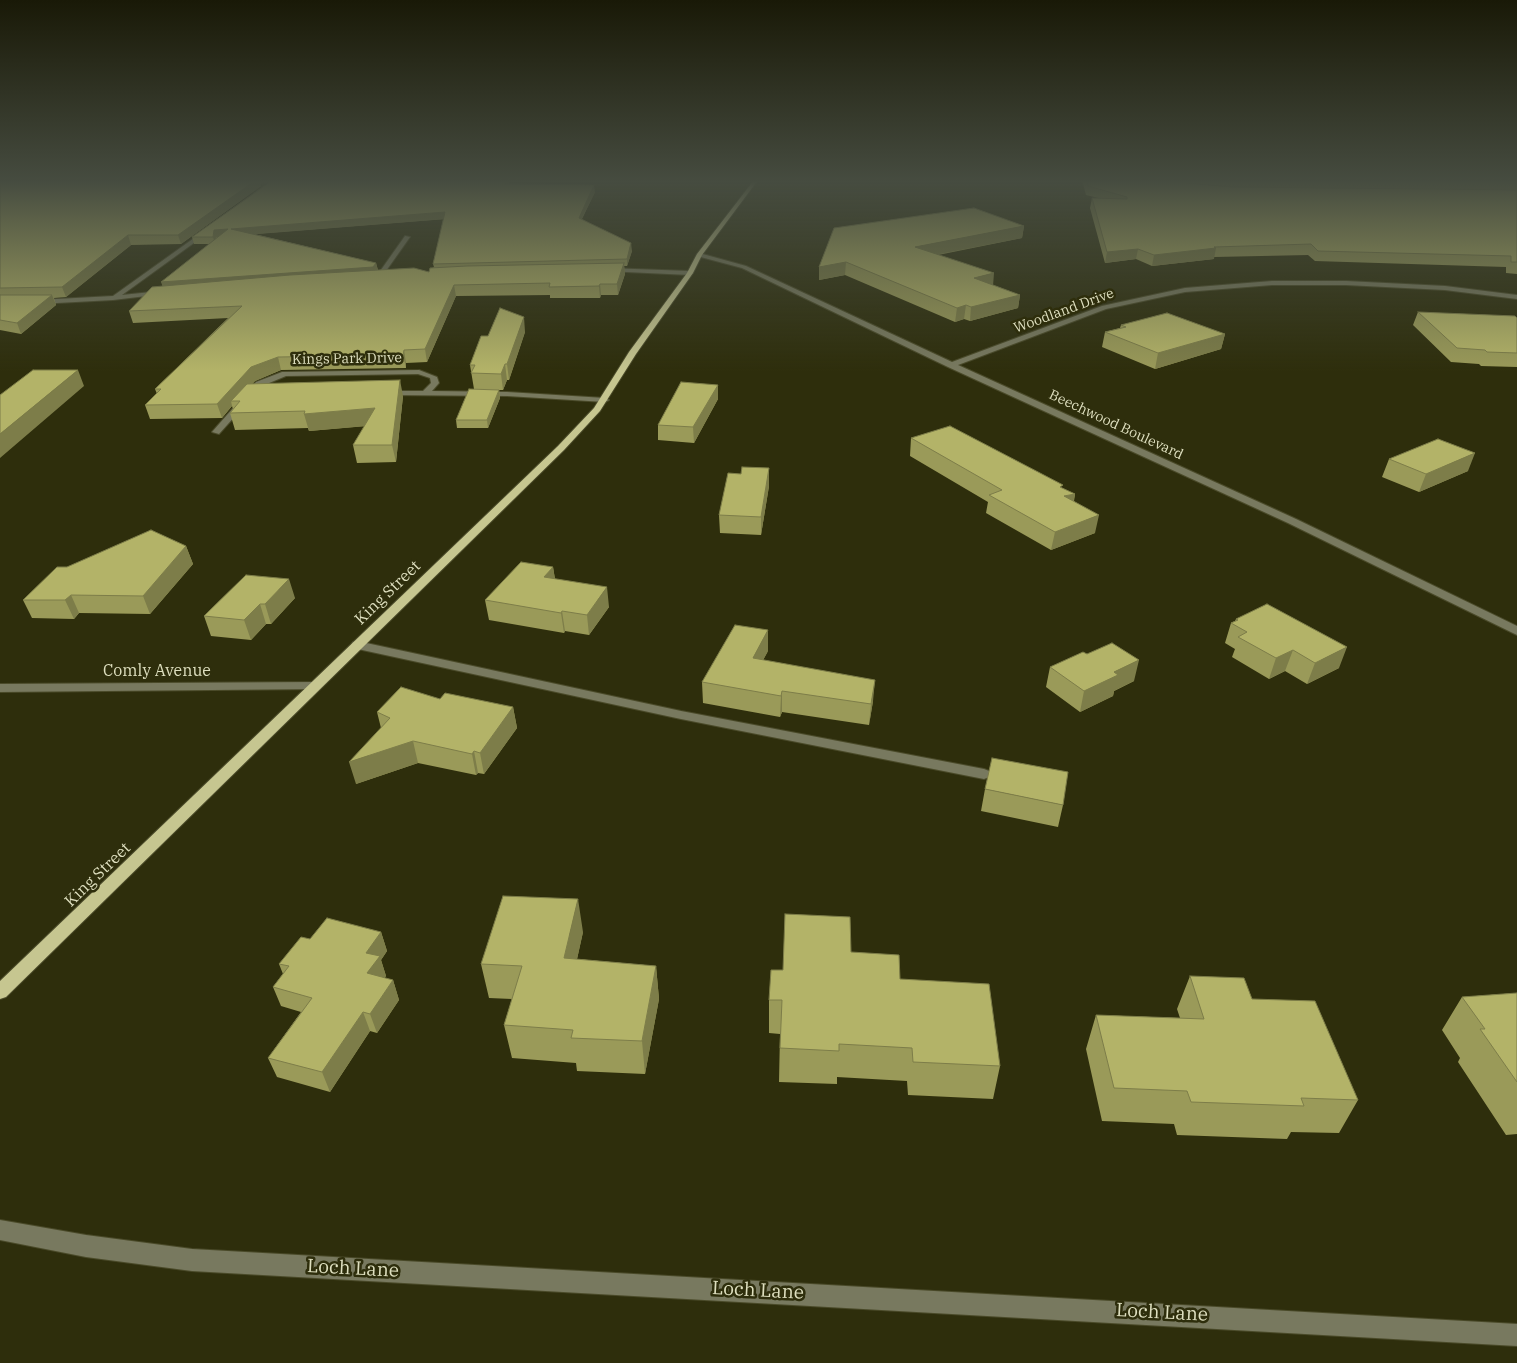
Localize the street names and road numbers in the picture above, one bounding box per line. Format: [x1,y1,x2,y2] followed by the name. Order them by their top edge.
[1012,285,1116,337] street label: Woodland Drive
[292,350,402,368] street label: Kings Park Drive
[1046,387,1186,463] street label: Beechwood Boulevard
[351,557,425,629] street label: King Street
[103,661,211,681] street label: Comly Avenue
[61,839,135,911] street label: King Street
[306,1255,400,1283] street label: Loch Lane
[711,1277,805,1305] street label: Loch Lane
[1115,1299,1209,1327] street label: Loch Lane

